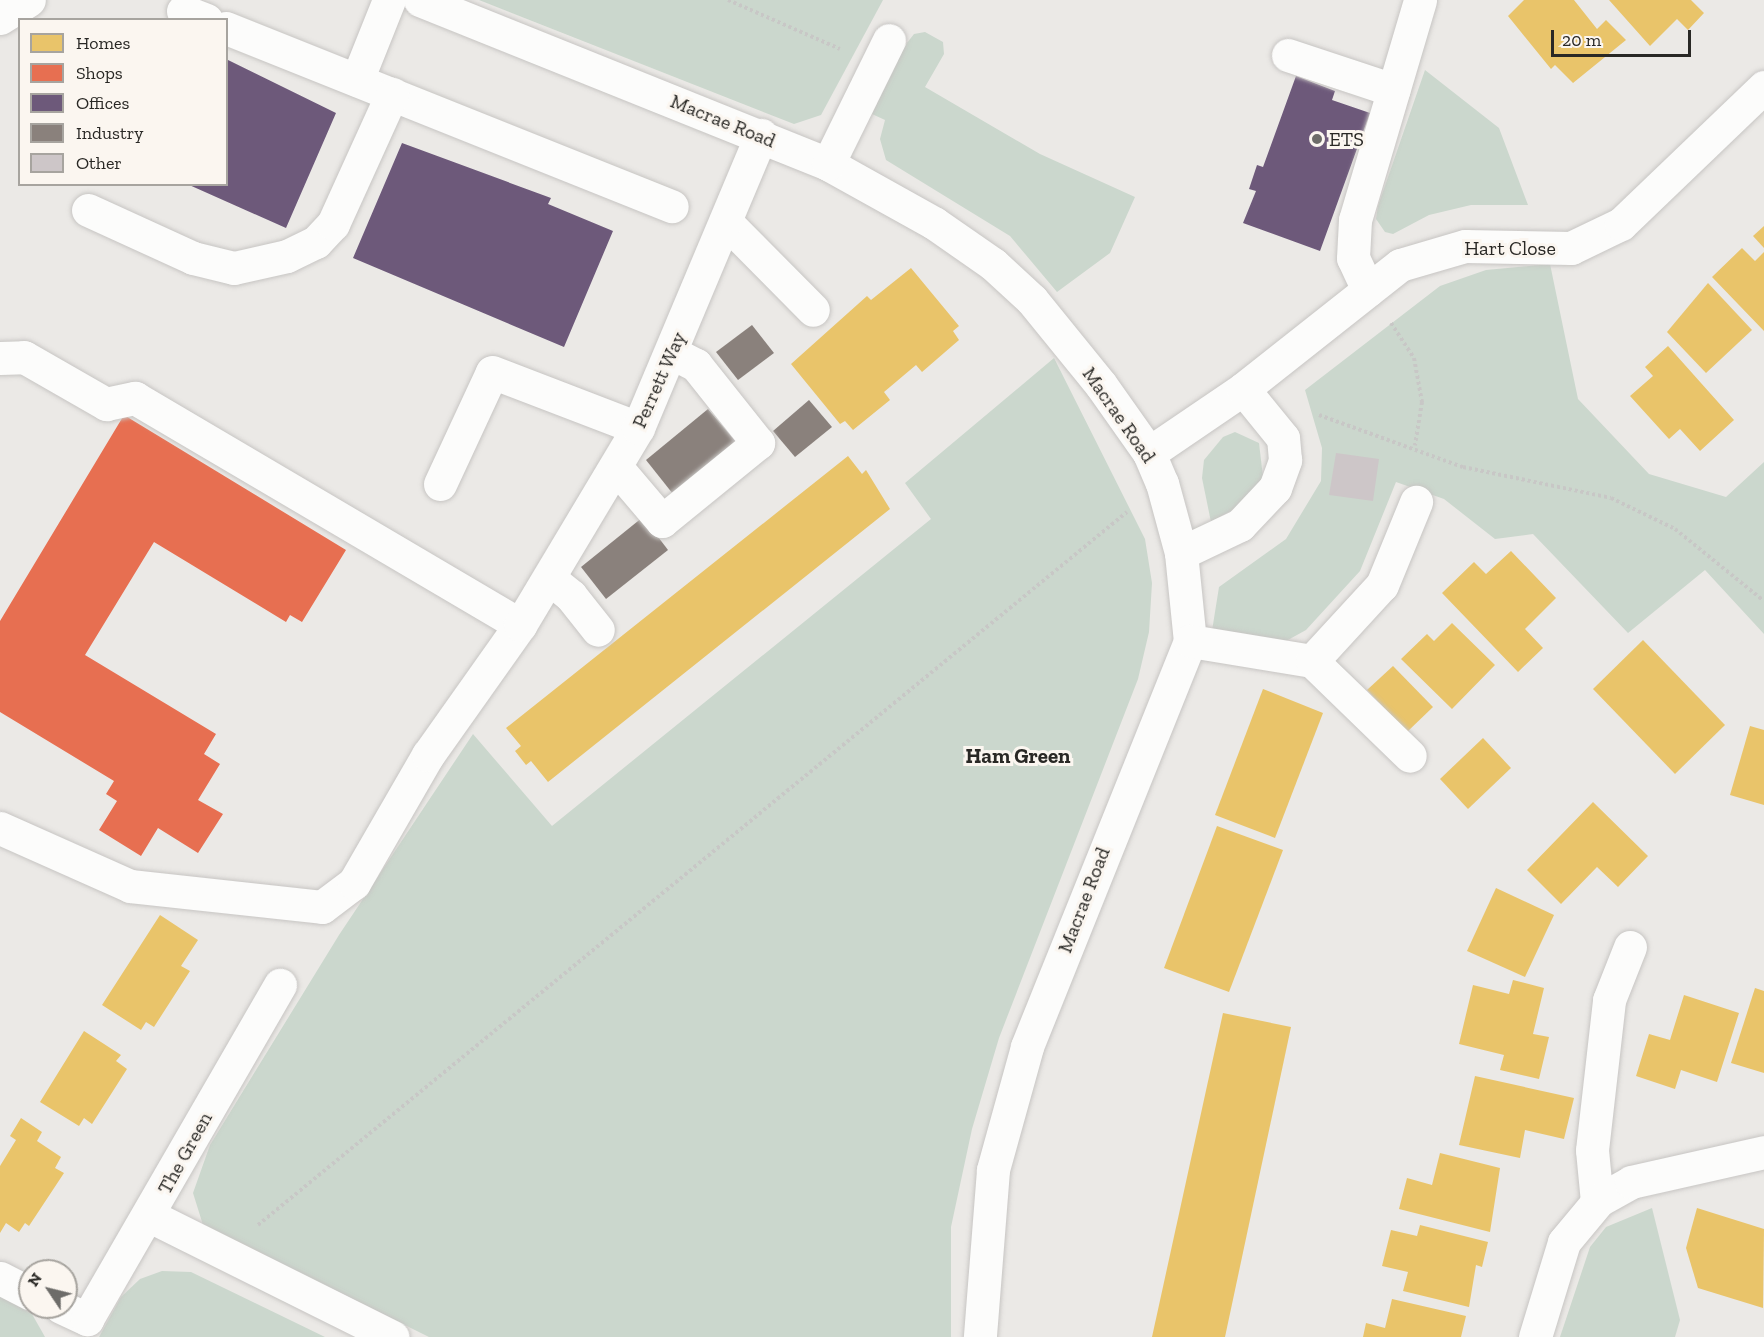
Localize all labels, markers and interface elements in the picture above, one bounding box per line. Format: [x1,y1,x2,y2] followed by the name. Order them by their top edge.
[18,18,228,186] legend
[1554,18,1694,56] scale bar
[1562,29,1601,51] text: 20 m
[76,32,130,54] text: Homes
[76,62,123,84] text: Shops
[667,89,779,153] street label: Macrae Road
[76,92,129,114] text: Offices
[76,122,143,144] text: Industry
[1329,127,1364,151] place label: ETS
[1310,132,1324,146] marker: ETS
[76,152,122,174] text: Other
[1464,236,1556,260] street label: Hart Close
[627,328,691,432] street label: Perrett Way
[1077,363,1161,467] street label: Macrae Road
[965,743,1071,769] district label: Ham Green
[1053,844,1115,956] street label: Macrae Road
[153,1108,217,1198] street label: The Green
[18,1259,78,1319] north arrow
[23,1269,46,1290] text: N

